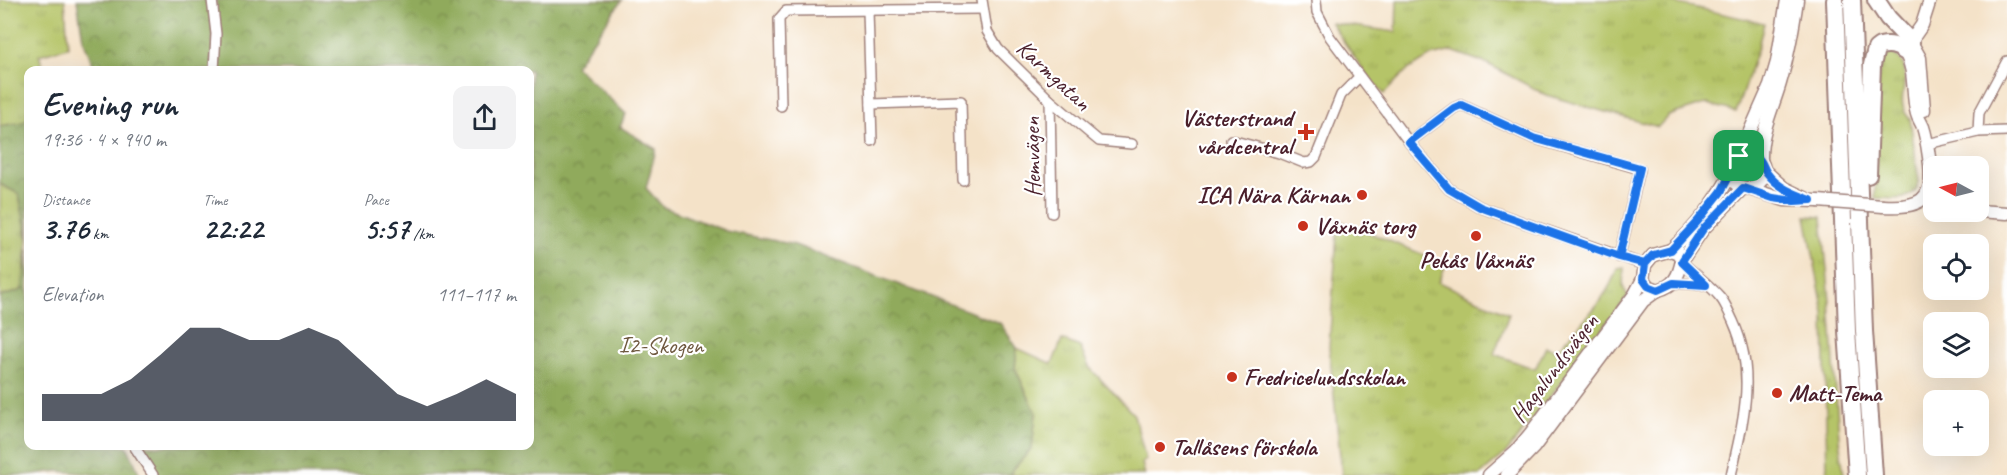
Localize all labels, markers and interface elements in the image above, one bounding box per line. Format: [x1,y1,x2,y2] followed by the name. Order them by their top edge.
[1010,33,1098,117] street label: Karmgatan
[42,83,177,125] text: Evening run
[453,86,516,149] button: share
[1181,103,1297,161] place label: Västerstrand vårdcentral
[1016,116,1048,197] street label: Hemvägen
[1297,123,1315,141] marker: Västerstrand vårdcentral
[42,127,166,152] text: 19:36 · 4 × 940 m
[1713,130,1764,181] pin
[1722,139,1755,172] icon: arrive
[1923,156,1989,222] north arrow
[1923,156,1989,456] map controls
[1197,180,1352,210] place label: ICA Nära Kärnan
[1355,188,1369,202] marker: ICA Nära Kärnan
[42,190,90,210] text: Distance
[203,190,227,210] text: Time
[364,190,389,210] text: Pace
[42,210,89,248] text: 3.76
[203,210,263,248] text: 22:22
[364,210,409,248] text: 5:57
[1315,211,1417,241] place label: Våxnäs torg
[1296,219,1310,233] marker: Våxnäs torg
[89,224,108,244] text: km
[409,224,434,244] text: /km
[1469,229,1483,243] marker: Pekås Våxnäs
[1923,234,1989,300] button: locate
[1420,245,1535,275] place label: Pekås Våxnäs
[42,282,104,307] text: Elevation
[437,282,516,307] text: 111–117 m
[1503,307,1605,429] street label: Hagalundsvägen
[1923,312,1989,378] button: layers
[619,330,705,360] park label: I2-Skogen
[1244,362,1407,392] place label: Fredricelundsskolan
[1225,370,1239,384] marker: Fredricelundsskolan
[1789,378,1883,408] place label: Matt-Tema
[1770,386,1784,400] marker: Matt-Tema
[1923,390,1989,456] button: +
[1172,432,1319,462] place label: Tallåsens förskola
[1153,440,1167,454] marker: Tallåsens förskola

